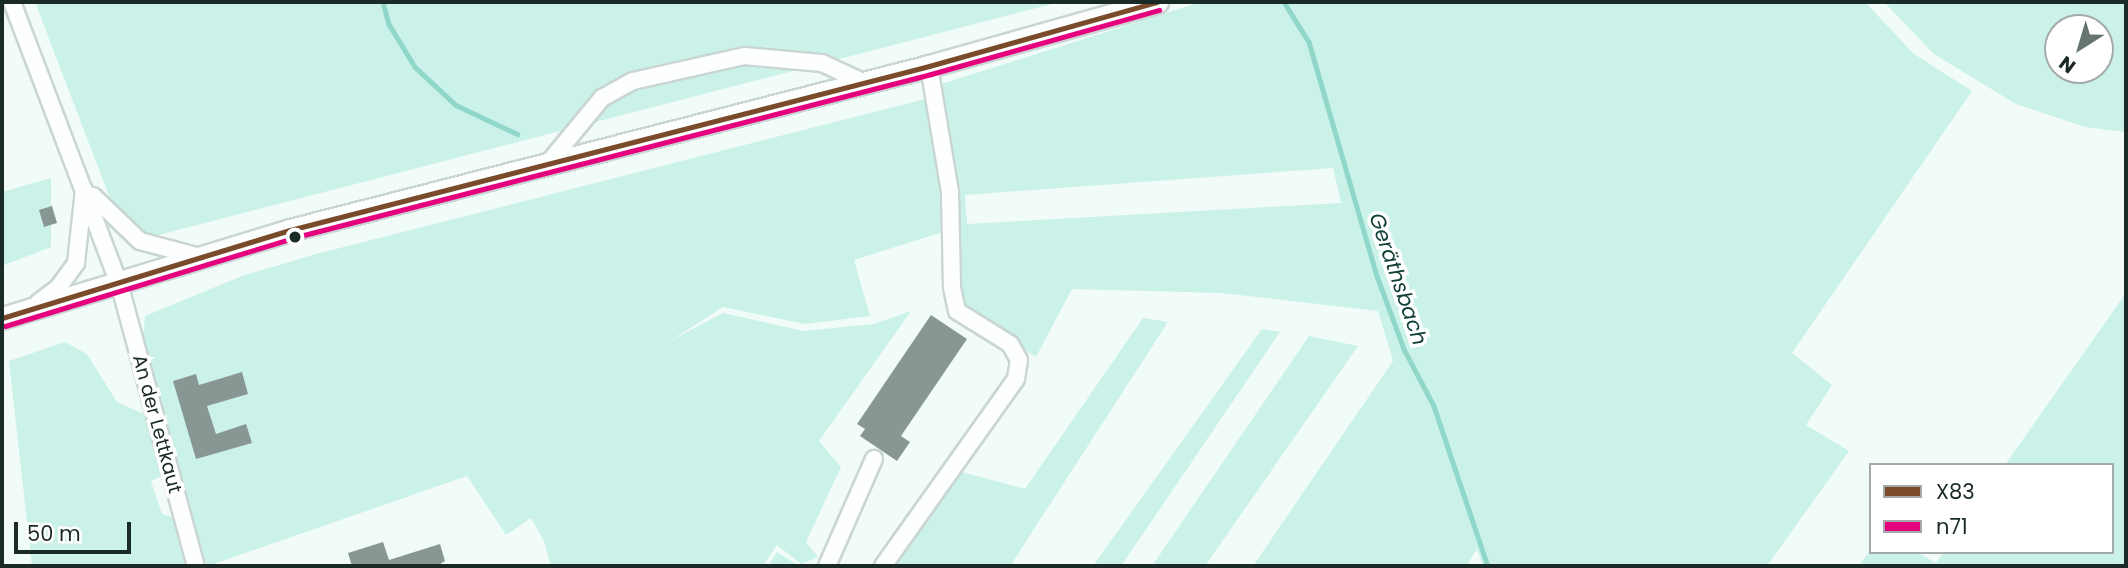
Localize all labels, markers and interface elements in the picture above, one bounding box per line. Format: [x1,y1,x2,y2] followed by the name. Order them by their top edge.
[2044,14,2114,84] north arrow
[2053,49,2081,80] text: N
[1364,210,1432,348] water label: Geräthsbach
[288,230,302,244] unlabelled marker
[128,352,186,496] street label: An der Lettkaut
[1869,463,2114,554] legend
[1936,477,1975,506] text: X83
[18,508,135,552] scale bar
[1936,512,1968,541] text: n71
[27,519,81,548] text: 50 m

